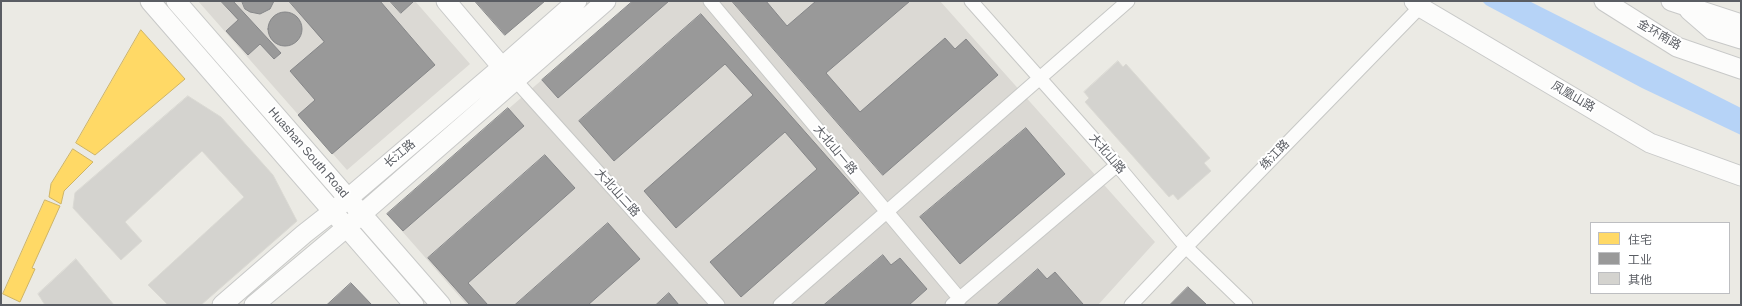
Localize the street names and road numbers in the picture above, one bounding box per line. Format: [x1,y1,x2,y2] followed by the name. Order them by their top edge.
[1635,17,1683,53] street label: 金环南路
[1549,79,1597,115] street label: 凤凰山路
[265,105,351,201] street label: Huashan South Road
[810,122,860,178] street label: 大北山一路
[1086,131,1128,177] street label: 大北山路
[382,137,418,171] street label: 长江路
[1257,137,1293,173] street label: 练江路
[592,166,642,220] street label: 大北山二路

